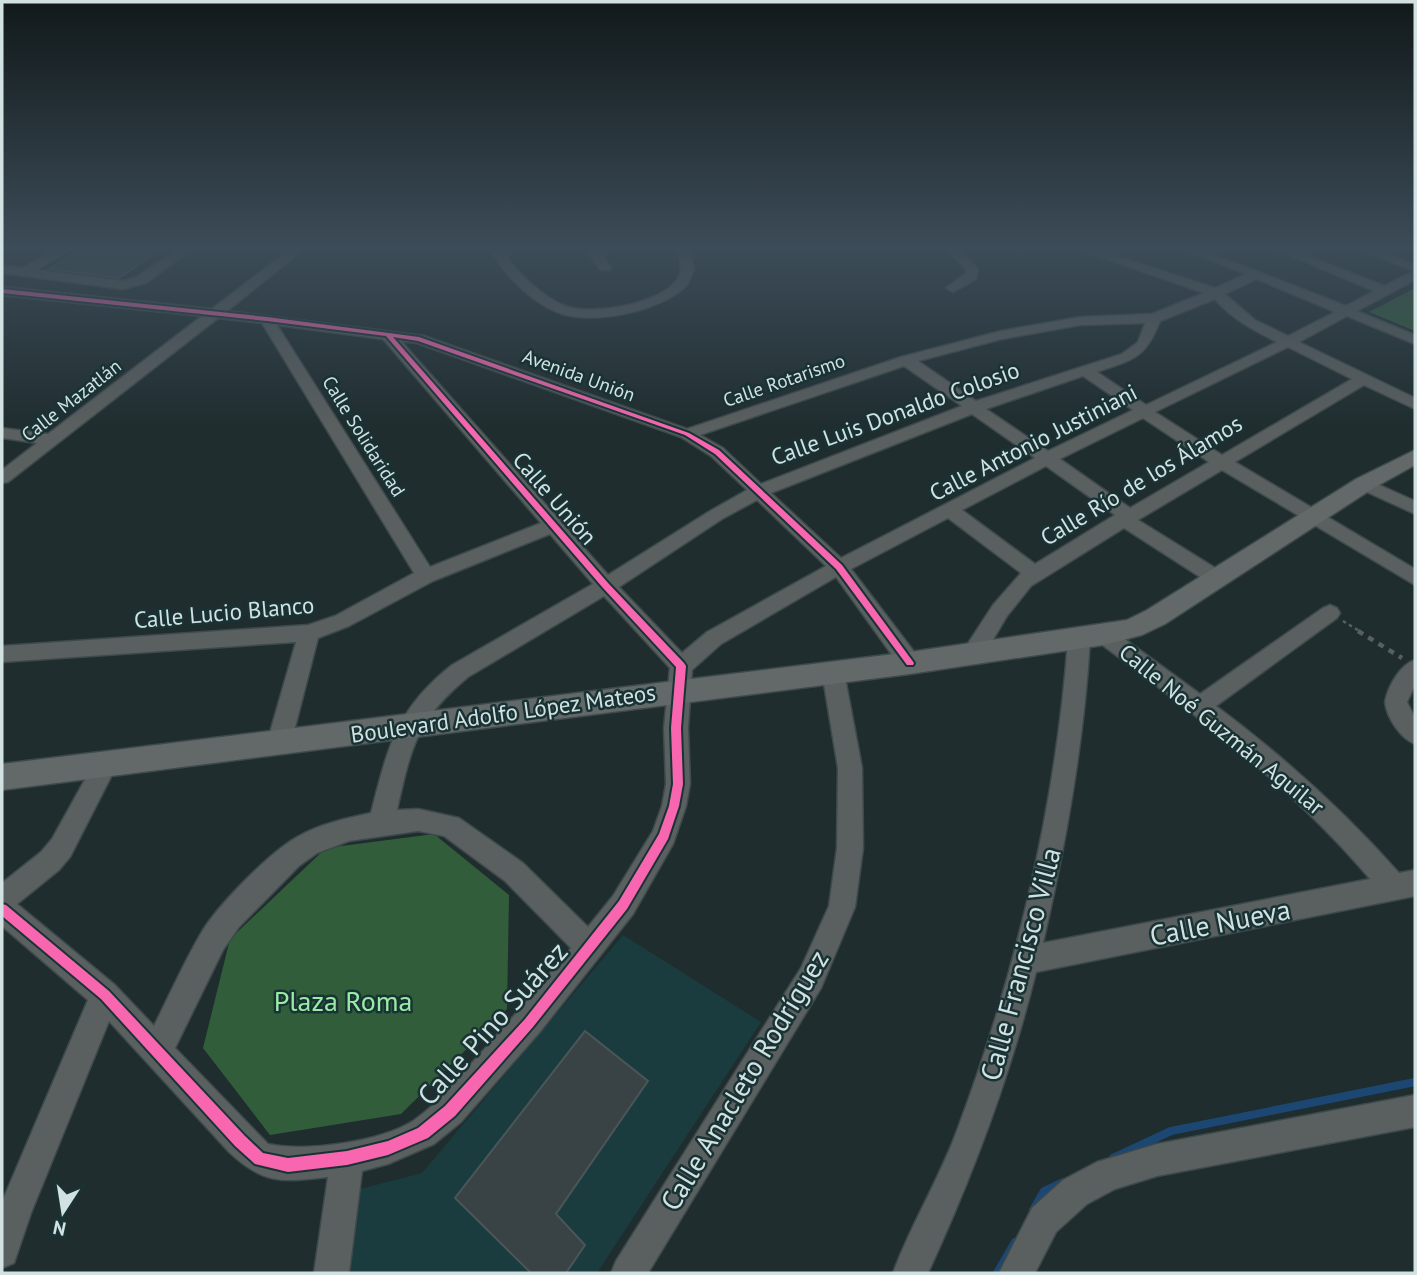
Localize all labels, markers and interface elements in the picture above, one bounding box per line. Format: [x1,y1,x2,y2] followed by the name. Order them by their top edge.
[520,344,638,406] street label: Avenida Unión
[720,348,848,412] street label: Calle Rotarismo
[16,354,126,446] street label: Calle Mazatlán
[767,355,1023,471] street label: Calle Luis Donaldo Colosio
[317,371,411,501] street label: Calle Solidaridad
[924,377,1142,507] street label: Calle Antonio Justiniani
[1035,408,1247,552] street label: Calle Río de los Álamos
[507,445,603,551] street label: Calle Unión
[133,590,315,634] street label: Calle Lucio Blanco
[1113,637,1331,821] street label: Calle Noé Guzmán Aguilar
[349,677,657,749] street label: Boulevard Adolfo López Mateos
[971,843,1069,1085] street label: Calle Francisco Villa
[1147,890,1293,954] street label: Calle Nueva
[409,933,575,1113] street label: Calle Pino Suárez
[651,943,837,1217] street label: Calle Anacleto Rodríguez
[274,982,412,1019] park label: Plaza Roma
[28,1177,98,1247] north arrow
[51,1216,68,1242] text: N

